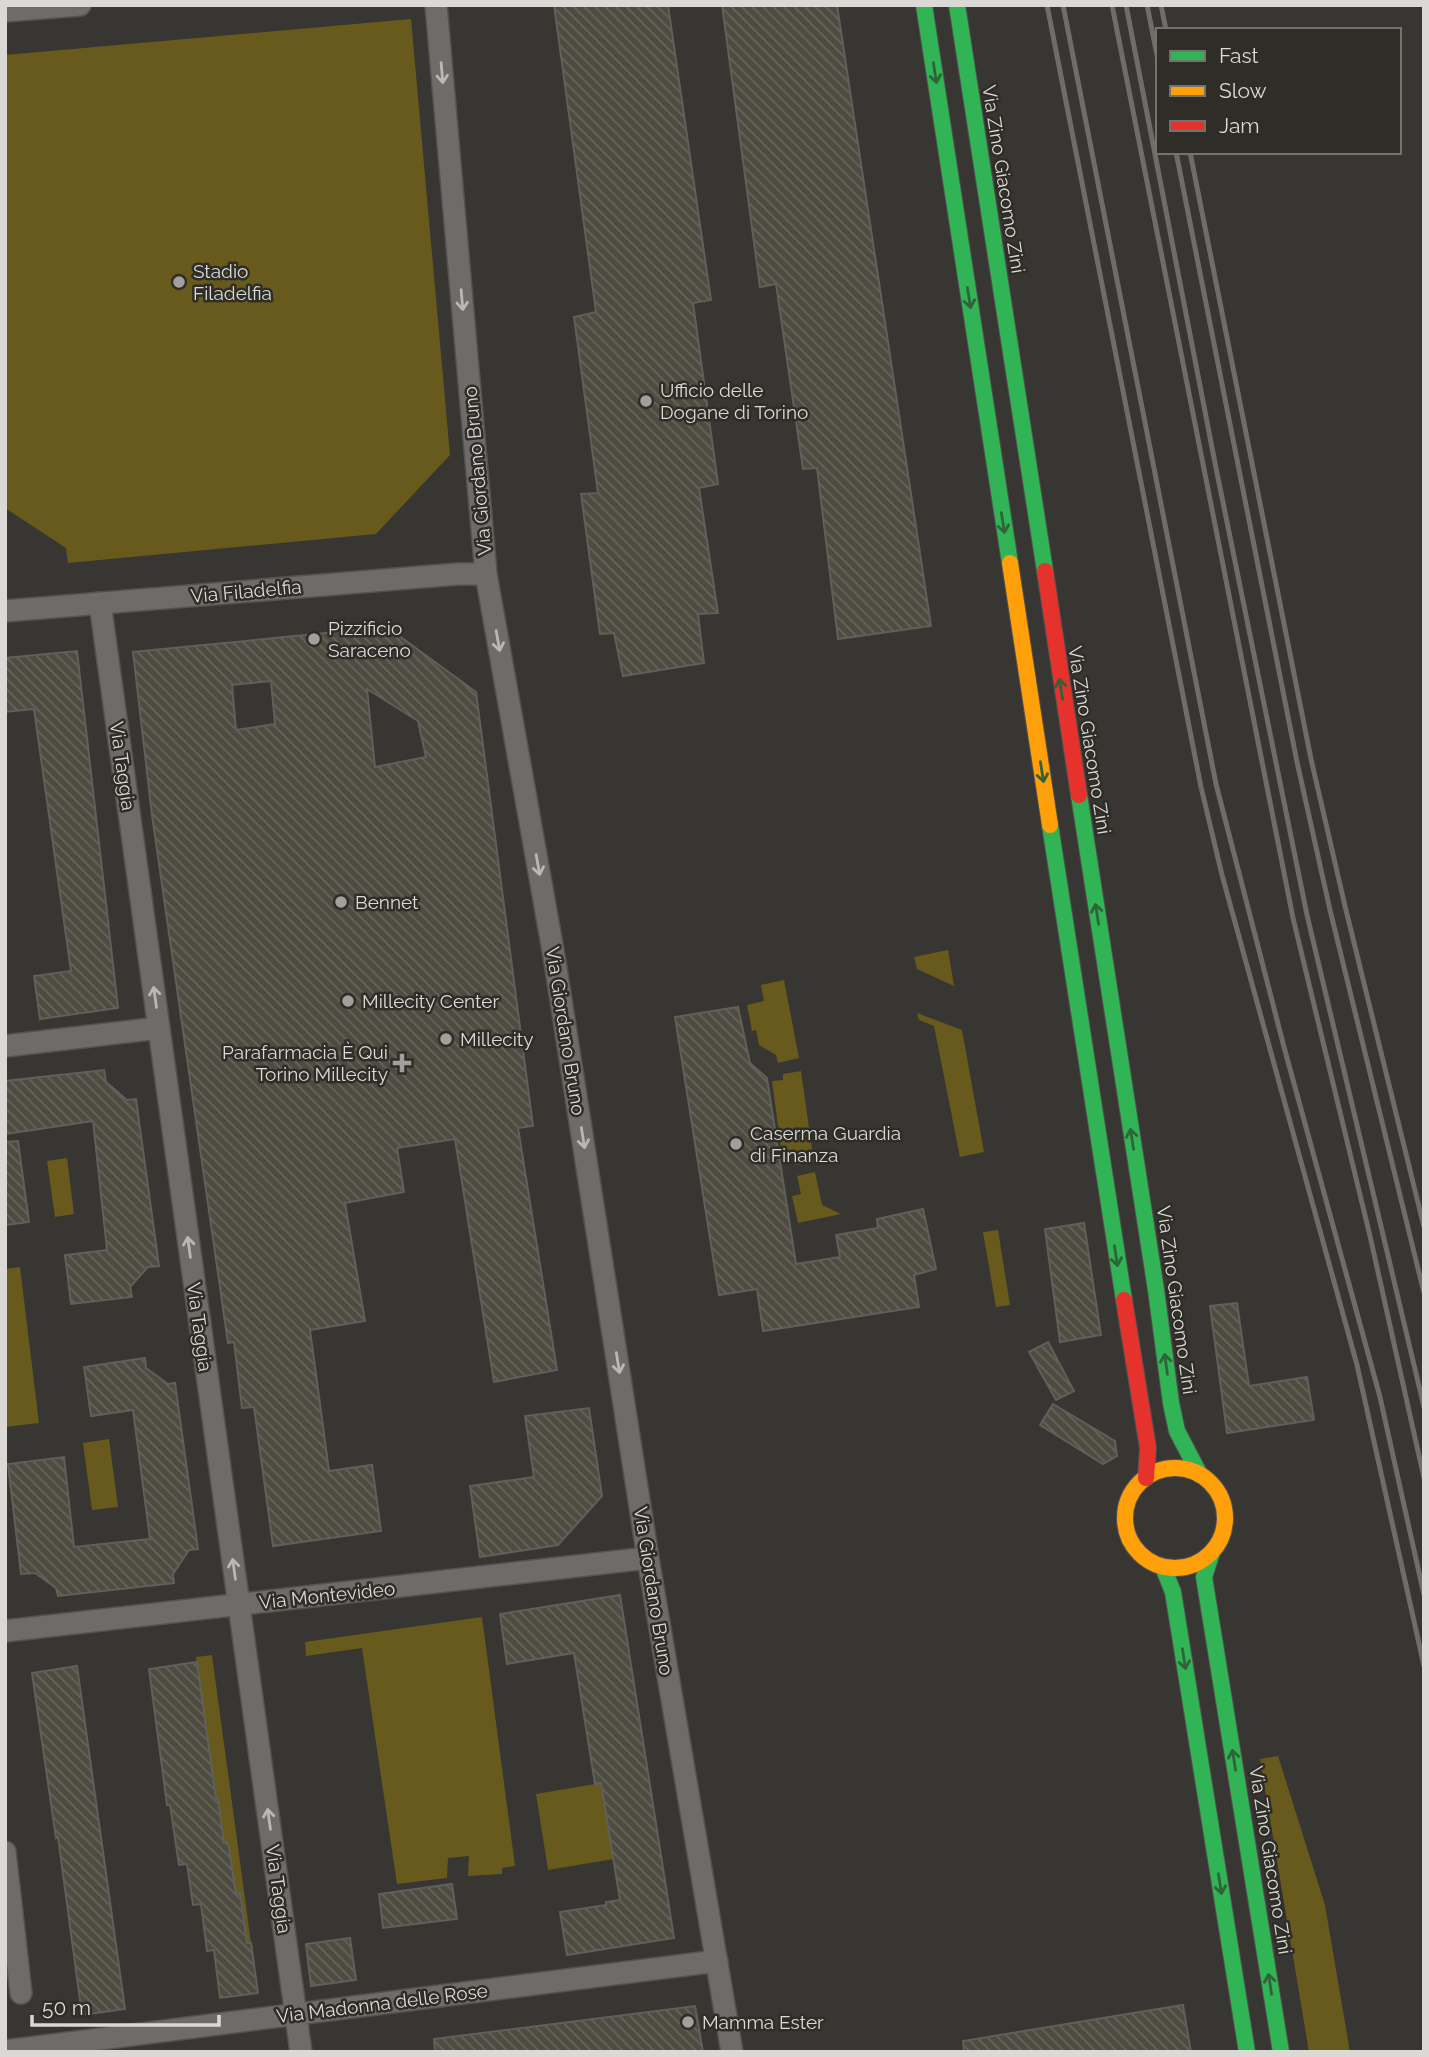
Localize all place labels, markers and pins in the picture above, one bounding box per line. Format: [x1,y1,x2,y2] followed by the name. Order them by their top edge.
[193,260,272,304] place label: Stadio Filadelfia
[171,274,187,290] marker: Stadio Filadelfia
[660,379,808,423] place label: Ufficio delle Dogane di Torino
[638,393,654,409] marker: Ufficio delle Dogane di Torino
[328,617,411,661] place label: Pizzificio Saraceno
[306,631,322,647] marker: Pizzificio Saraceno
[355,891,419,913] place label: Bennet
[333,894,349,910] marker: Bennet
[362,990,499,1012] place label: Millecity Center
[340,993,356,1009] marker: Millecity Center
[460,1028,534,1050] place label: Millecity
[438,1031,454,1047] marker: Millecity
[222,1041,388,1085] place label: Parafarmacia È Qui Torino Millecity
[394,1055,410,1071] marker: Parafarmacia È Qui Torino Millecity
[750,1122,901,1166] place label: Caserma Guardia di Finanza
[728,1136,744,1152] marker: Caserma Guardia di Finanza
[702,2011,824,2033] place label: Mamma Ester
[680,2014,696,2030] marker: Mamma Ester

